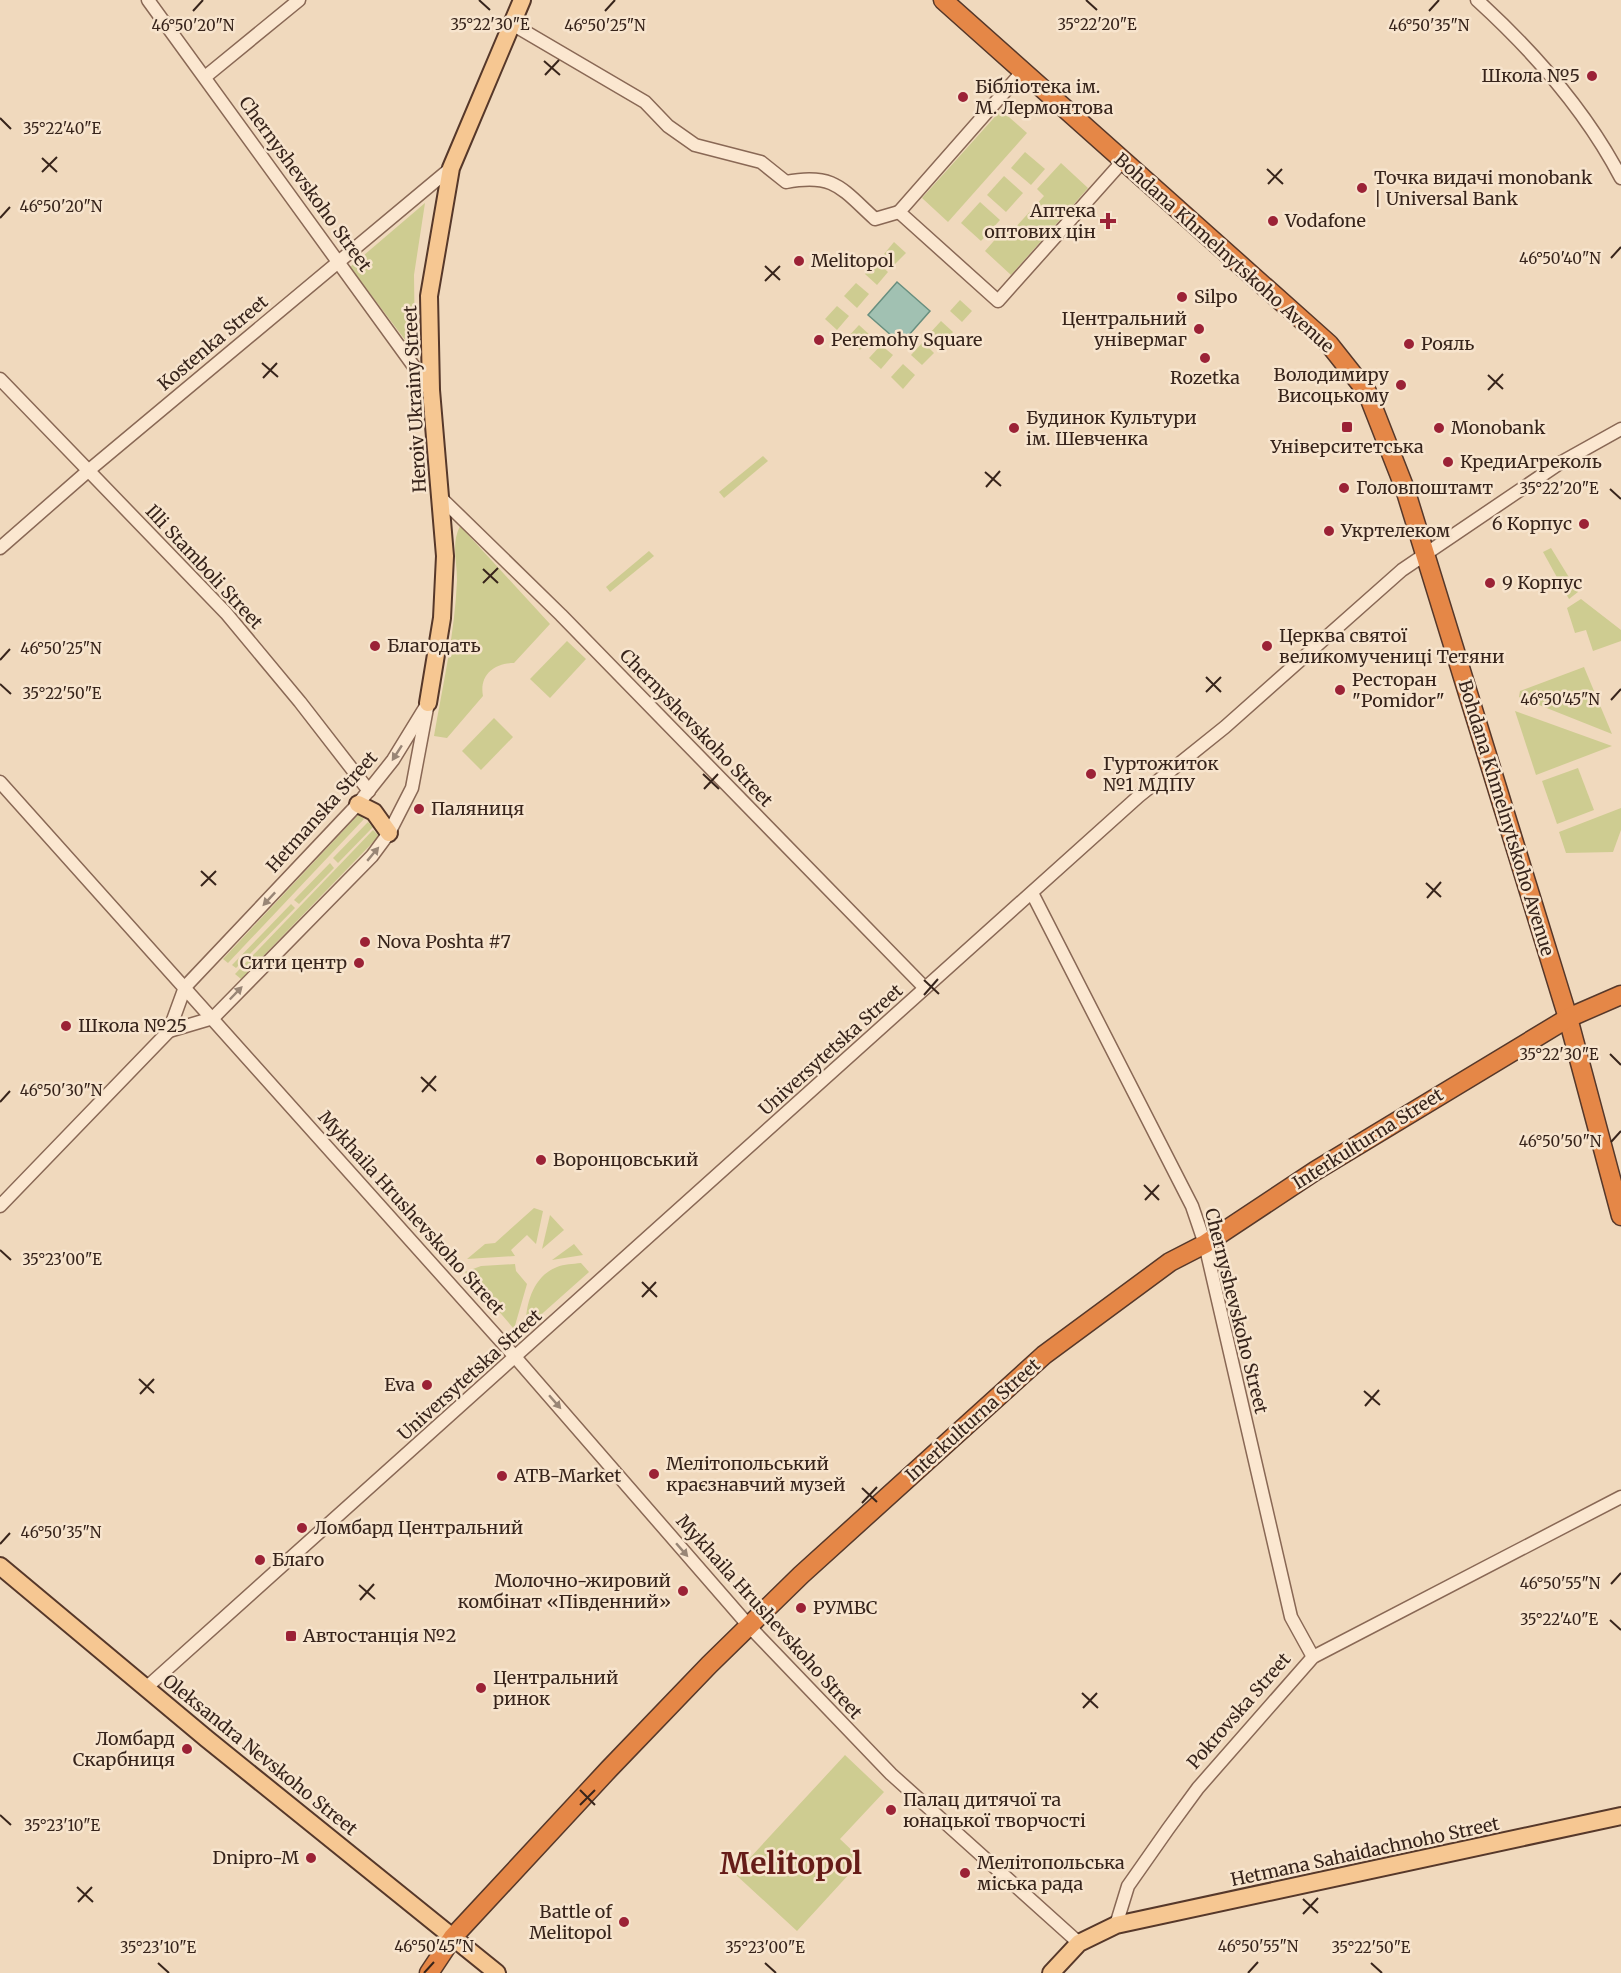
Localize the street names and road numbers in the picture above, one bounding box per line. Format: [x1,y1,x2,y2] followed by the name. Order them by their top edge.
[234,92,377,276] street label: Chernyshevskoho Street
[1110,148,1339,357] street label: Bohdana Khmelnytskoho Avenue
[153,290,272,395] street label: Kostenka Street
[398,305,431,493] street label: Heroiv Ukrainy Street
[141,500,268,634] street label: Illi Stamboli Street
[615,644,778,812] street label: Chernyshevskoho Street
[1453,677,1560,959] street label: Bohdana Khmelnytskoho Avenue
[261,746,382,877] street label: Hetmanska Street
[754,979,907,1120] street label: Universytetska Street
[1288,1083,1447,1194] street label: Interkulturna Street
[313,1106,509,1320] street label: Mykhaila Hrushevskoho Street
[1200,1206,1273,1416] street label: Chernyshevskoho Street
[393,1304,546,1445] street label: Universytetska Street
[901,1353,1045,1486] street label: Interkulturna Street
[671,1510,867,1724] street label: Mykhaila Hrushevskoho Street
[1182,1648,1295,1774] street label: Pokrovska Street
[158,1669,362,1840] street label: Oleksandra Nevskoho Street
[1229,1812,1501,1891] street label: Hetmana Sahaidachnoho Street

